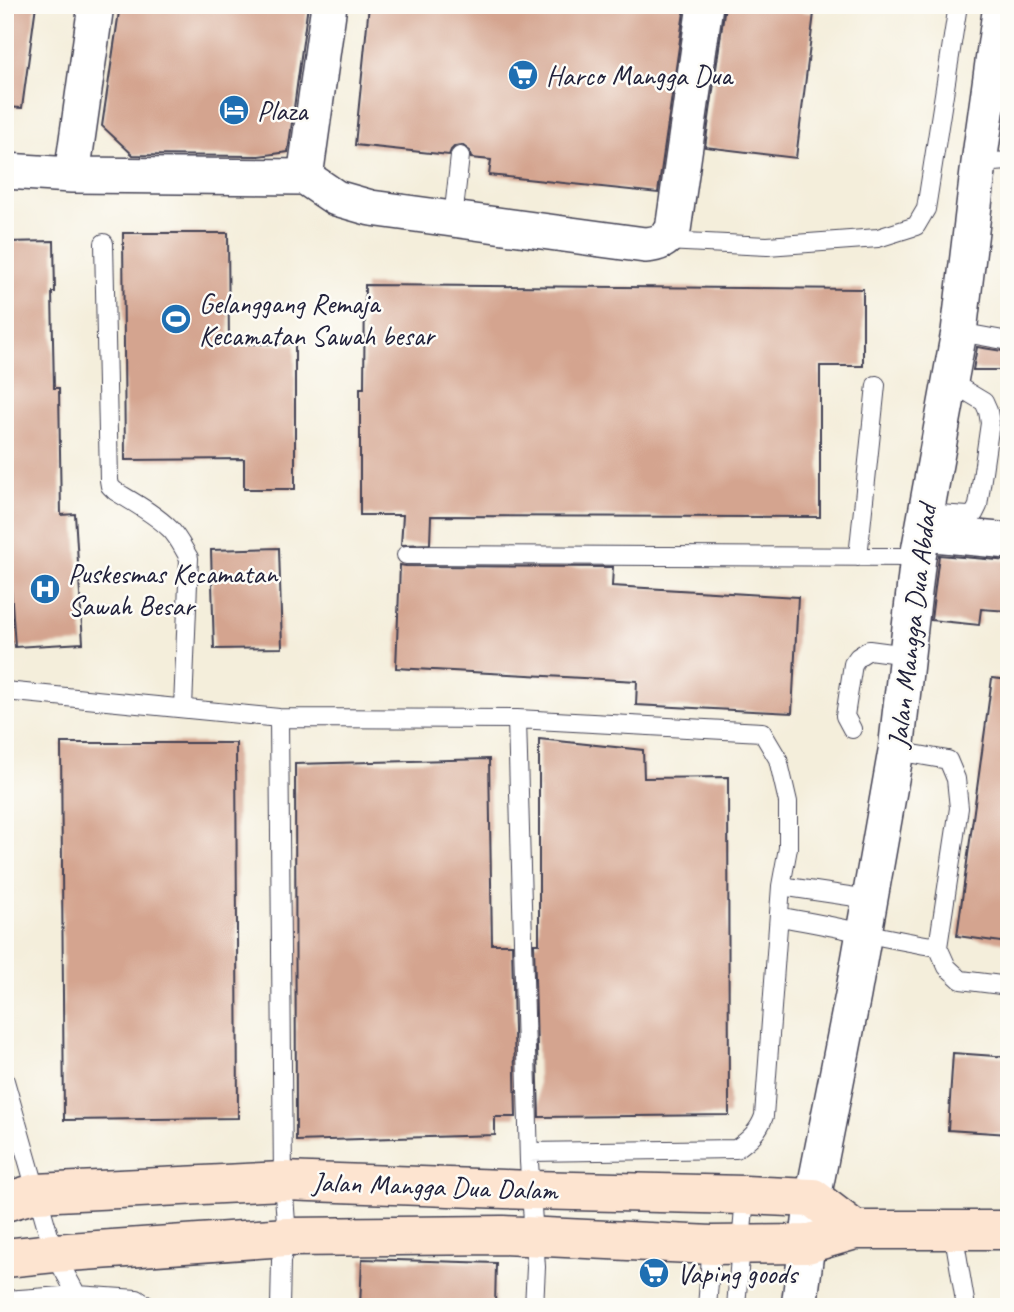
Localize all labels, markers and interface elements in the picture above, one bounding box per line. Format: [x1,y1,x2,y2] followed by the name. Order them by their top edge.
[506,58,540,92] supermarket icon: Harco Mangga Dua
[546,58,734,93] place label: Harco Mangga Dua
[217,93,251,127] hotel icon: Plaza
[257,93,309,128] place label: Plaza
[199,286,436,353] place label: Gelanggang Remaja Kecamatan Sawah besar
[159,302,193,336] sports icon: Gelanggang Remaja Kecamatan Sawah besar
[880,499,945,751] street label: Jalan Mangga Dua Abdad
[68,556,279,623] place label: Puskesmas Kecamatan Sawah Besar
[28,572,62,606] hospital icon: Puskesmas Kecamatan Sawah Besar
[310,1164,560,1208] street label: Jalan Mangga Dua Dalam
[637,1256,671,1290] supermarket icon: Vaping goods
[677,1256,799,1291] place label: Vaping goods

